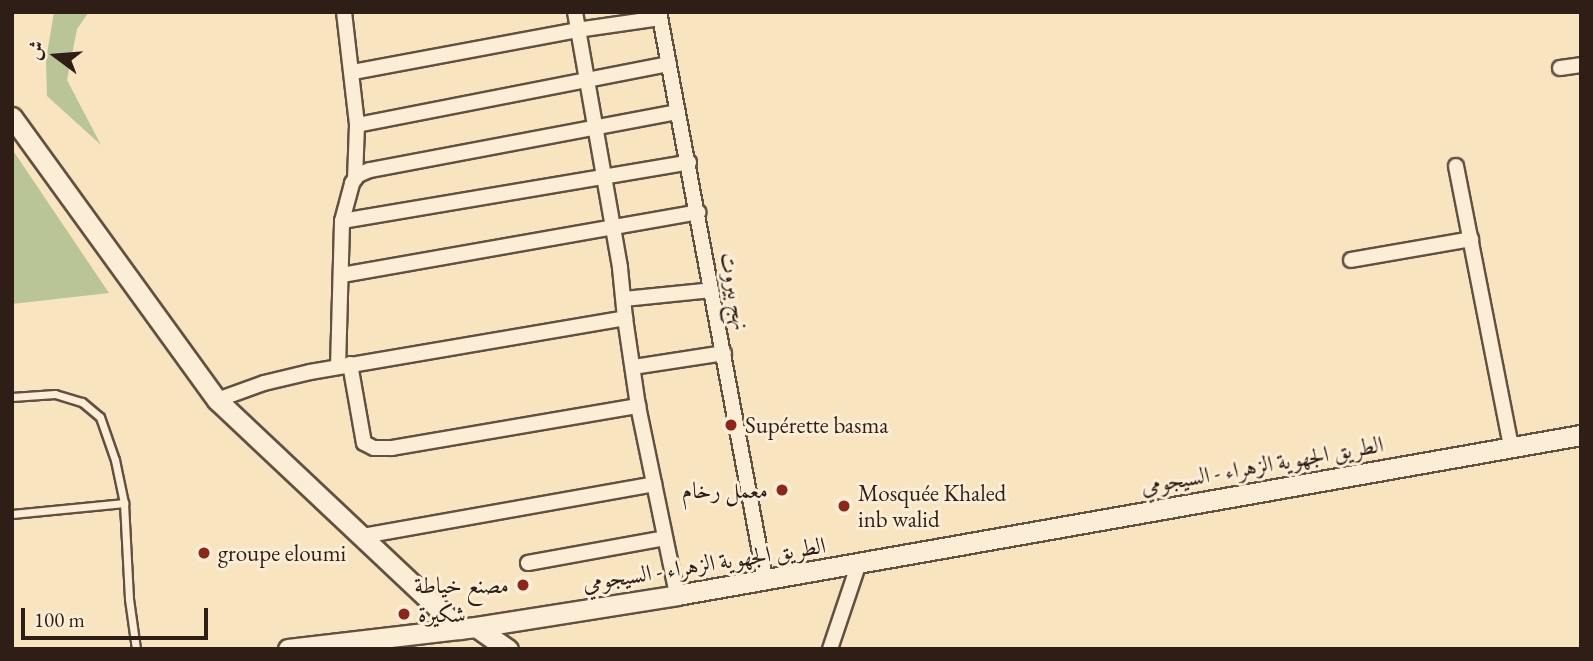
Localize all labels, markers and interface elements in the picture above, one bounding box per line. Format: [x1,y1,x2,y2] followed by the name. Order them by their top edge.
[21,21,91,91] north arrow
[21,38,50,63] text: ش
[714,250,756,332] street label: نهج بيروت
[745,411,888,439] place label: Supérette basma
[723,417,739,433] marker: Supérette basma
[1139,430,1385,500] street label: الطريق الجهوية الزهراء - السيجومي
[682,476,768,504] place label: معمل رخام
[858,479,1006,533] place label: Mosquée Khaled inb walid
[774,482,790,498] marker: معمل رخام
[836,498,852,514] marker: Mosquée Khaled inb walid
[580,531,828,597] street label: الطريق الجهوية الزهراء - السيجومي
[218,539,346,567] place label: groupe eloumi
[196,545,212,561] marker: groupe eloumi
[414,571,509,599] place label: مصنع خياطة
[515,577,531,593] marker: مصنع خياطة
[24,594,212,638] scale bar
[418,600,466,628] place label: شكيرة
[34,606,85,633] text: 100 m
[396,606,412,622] marker: شكيرة

